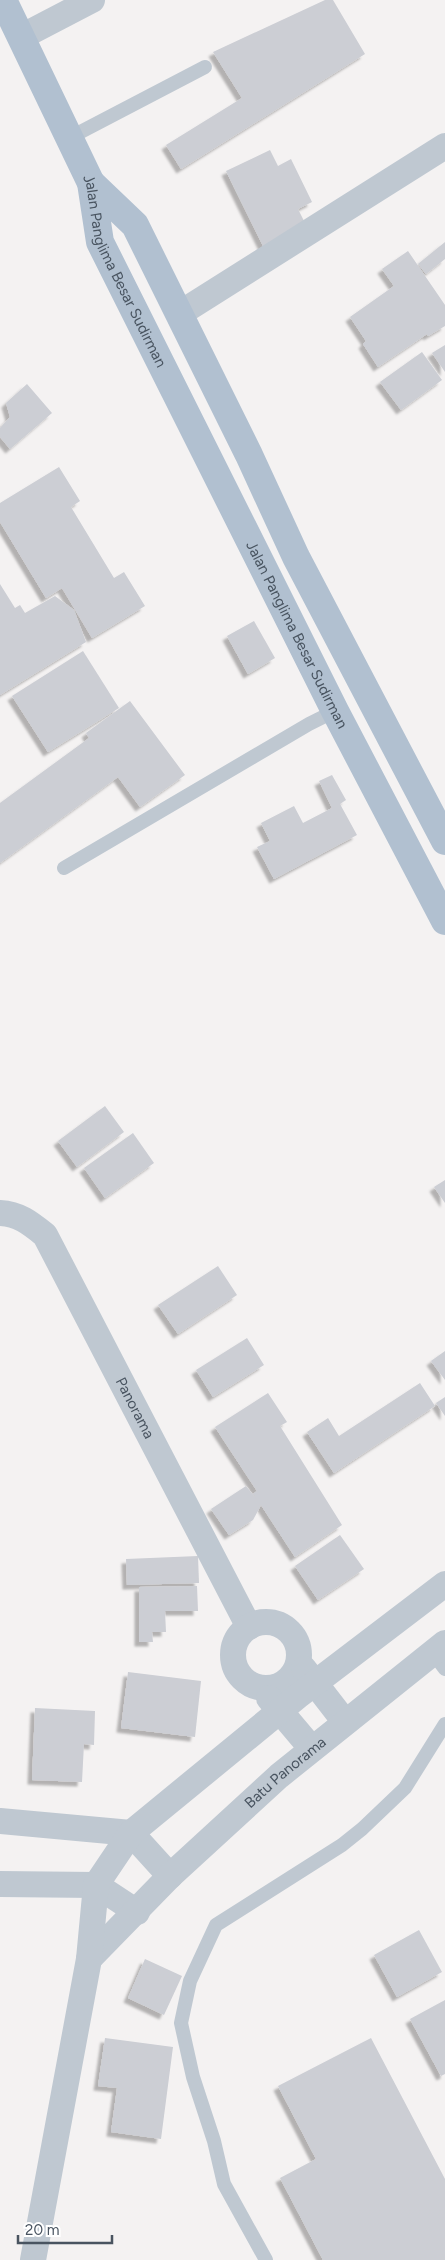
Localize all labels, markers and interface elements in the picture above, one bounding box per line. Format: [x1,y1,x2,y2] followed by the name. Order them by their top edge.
[79,171,170,370] street label: Jalan Panglima Besar Sudirman
[242,538,351,731] street label: Jalan Panglima Besar Sudirman
[112,1374,158,1442] street label: Panorama
[241,1733,330,1812] street label: Batu Panorama
[18,2212,111,2244] scale bar
[25,2221,59,2239] text: 20 m

